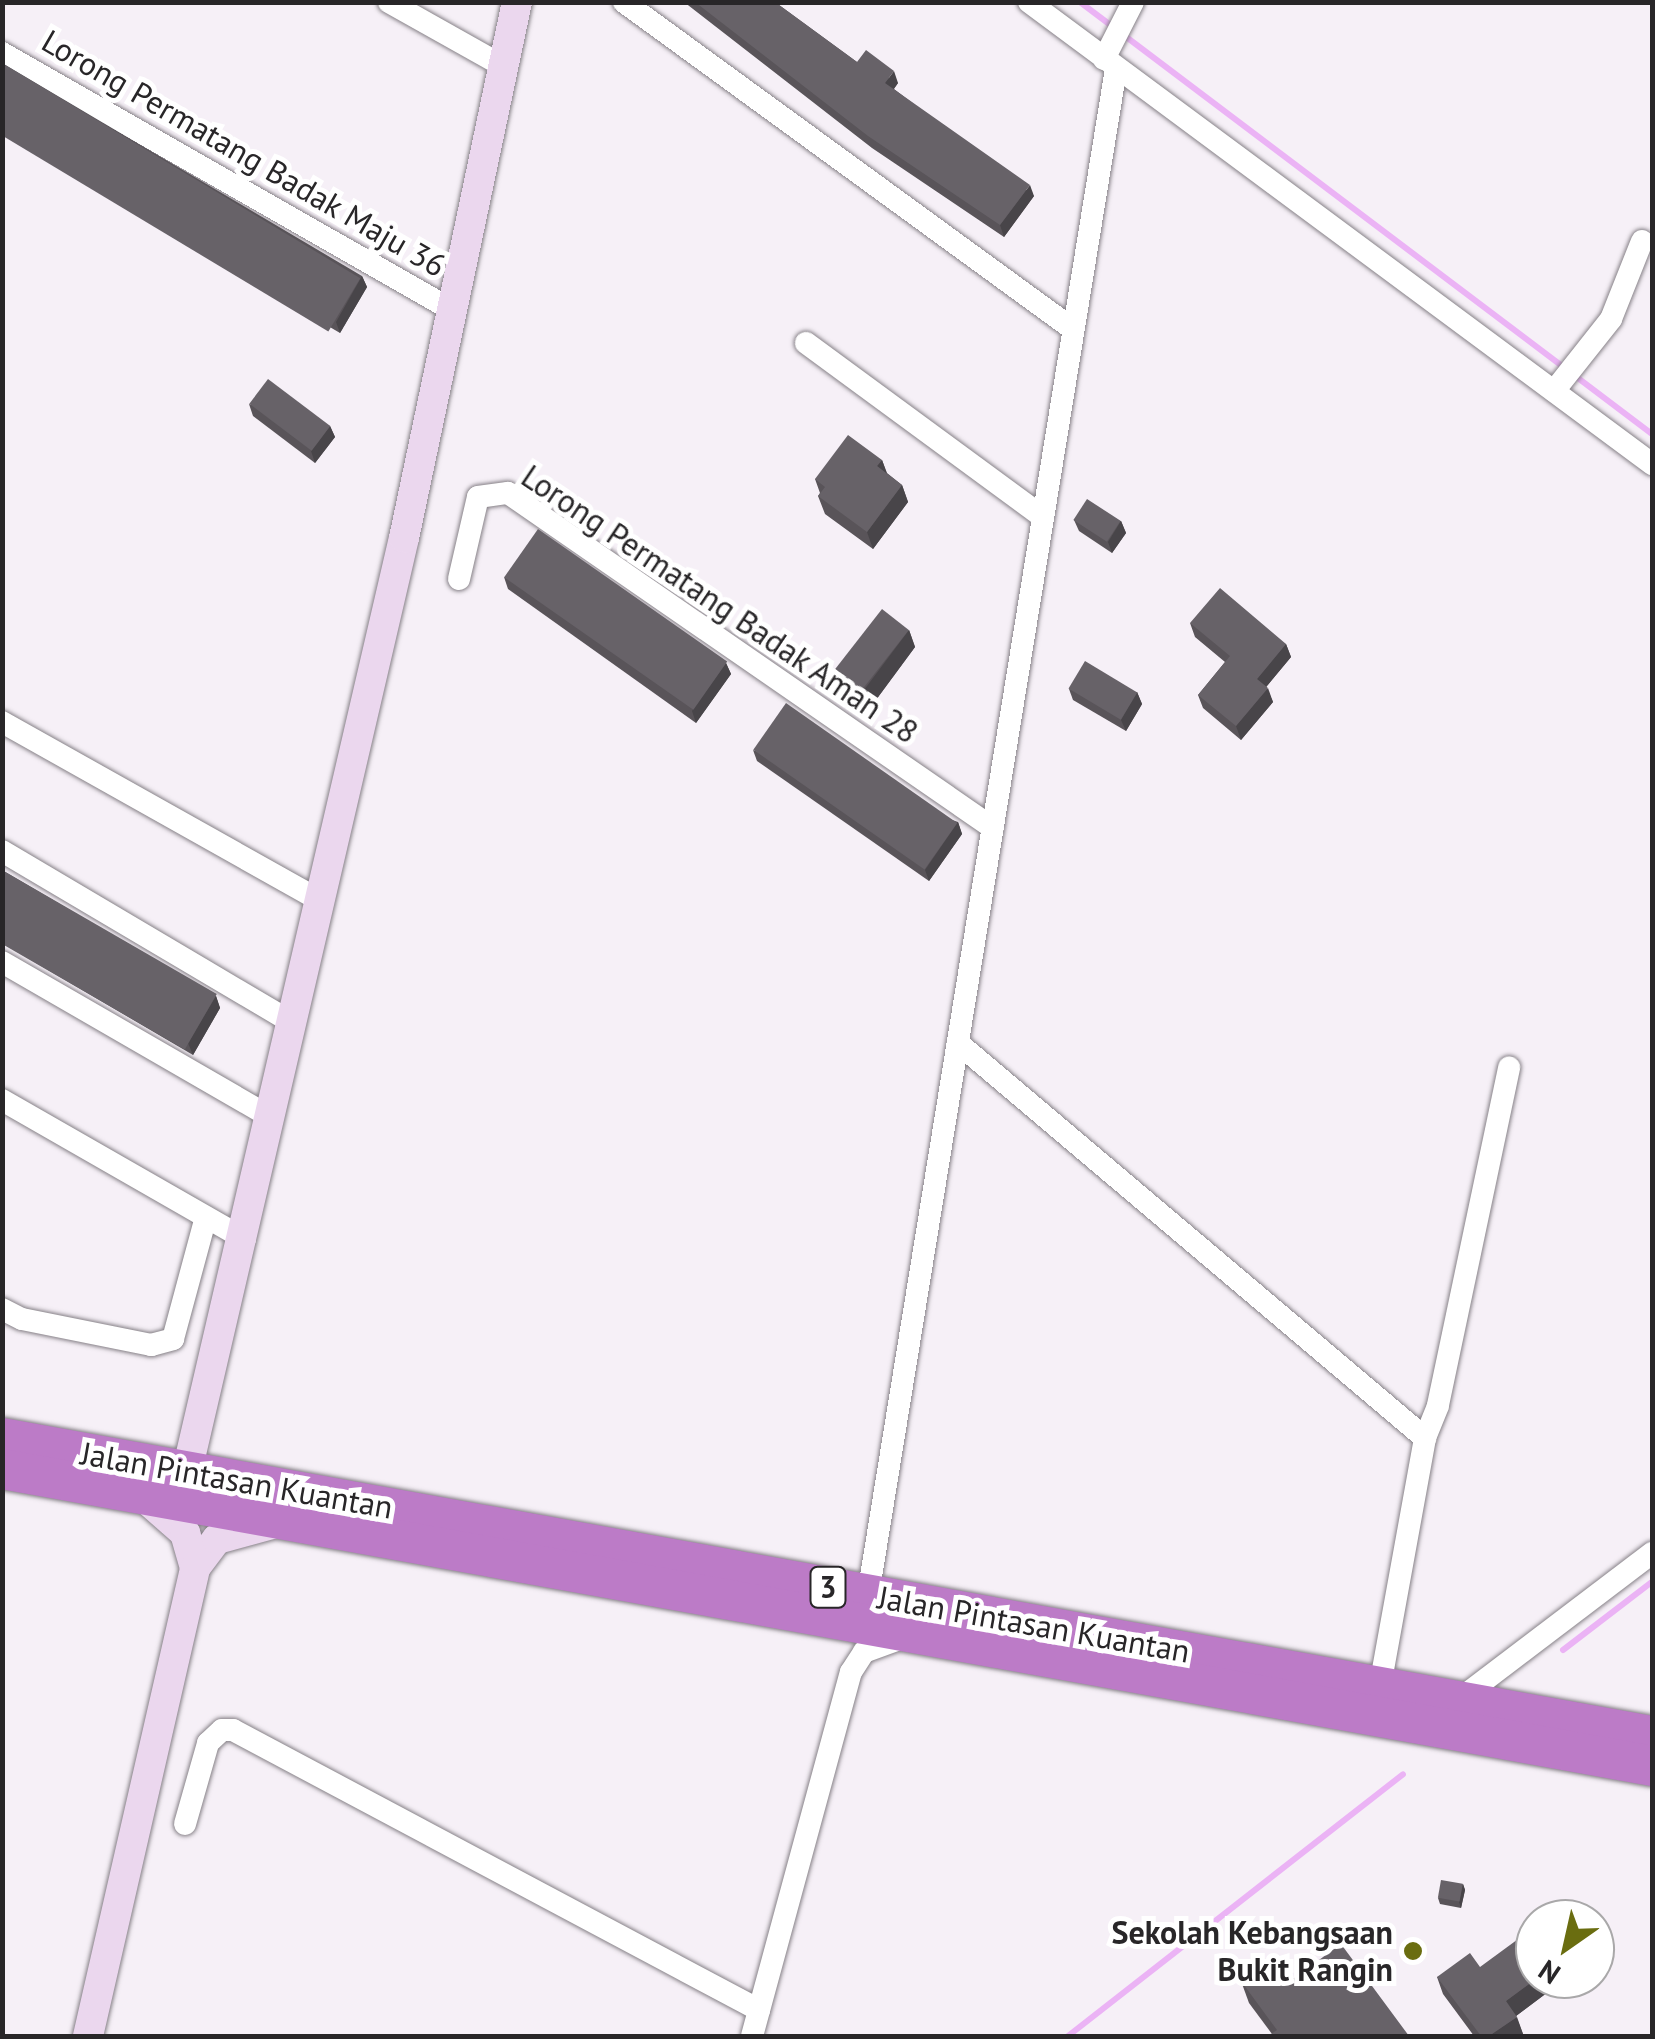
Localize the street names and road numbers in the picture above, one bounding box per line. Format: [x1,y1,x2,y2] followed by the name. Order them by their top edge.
[35,21,453,285] street label: Lorong Permatang Badak Maju 36
[514,456,926,752] street label: Lorong Permatang Badak Aman 28
[78,1434,396,1526] street label: Jalan Pintasan Kuantan
[808,1562,848,1612] road number: 3
[875,1578,1193,1670] street label: Jalan Pintasan Kuantan

